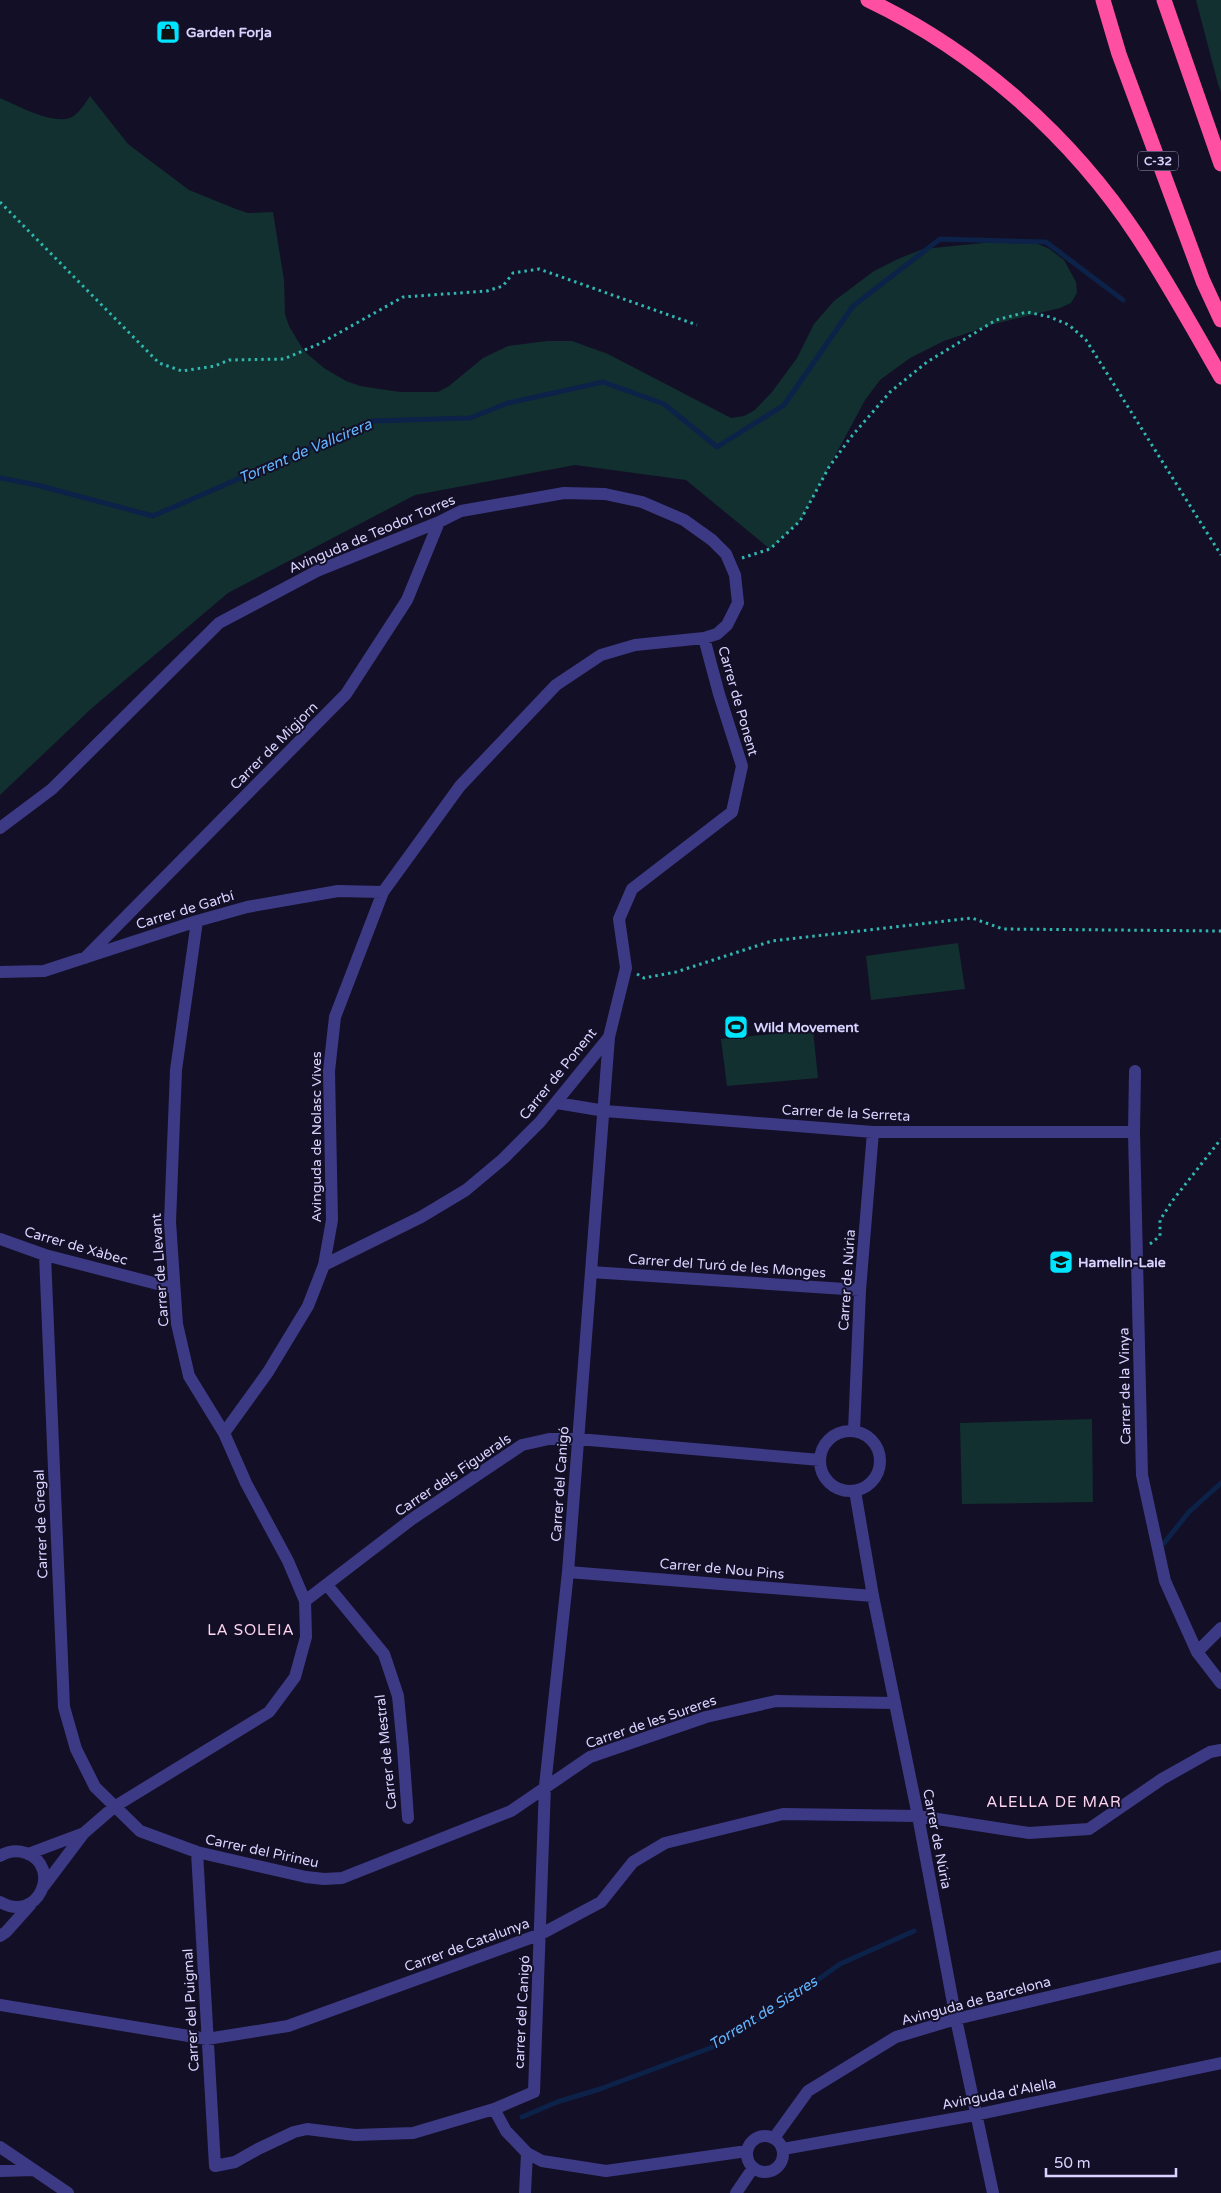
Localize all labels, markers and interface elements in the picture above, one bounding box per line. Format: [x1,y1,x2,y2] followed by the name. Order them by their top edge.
[155,19,181,45] shop icon: Garden Forja
[186,24,272,41] place label: Garden Forja
[1138,152,1178,170] road number: C-32
[236,415,375,487] water label: Torrent de Vallcirera
[286,491,458,577] street label: Avinguda de Teodor Torres
[714,644,762,758] street label: Carrer de Ponent
[227,699,321,793] street label: Carrer de Migjorn
[134,887,237,933] street label: Carrer de Garbí
[723,1014,749,1040] sports icon: Wild Movement
[754,1019,860,1036] place label: Wild Movement
[516,1024,601,1123] street label: Carrer de Ponent
[308,1051,325,1223] street label: Avinguda de Nolasc Vives
[781,1101,911,1125] street label: Carrer de la Serreta
[148,1212,172,1327] street label: Carrer de Llevant
[22,1223,130,1269] street label: Carrer de Xàbec
[835,1229,859,1331] street label: Carrer de Núria
[1048,1249,1074,1275] school or university icon: Hamelin-Laie
[627,1251,827,1281] street label: Carrer del Turó de les Monges
[1078,1254,1166,1271] place label: Hamelin-Laie
[1115,1327,1135,1445] street label: Carrer de la Vinya
[547,1426,573,1542] street label: Carrer del Canigó
[392,1430,514,1520] street label: Carrer dels Figuerals
[31,1469,51,1579] street label: Carrer de Gregal
[659,1555,785,1583] street label: Carrer de Nou Pins
[207,1621,295,1639] district label: LA SOLEIA
[583,1692,719,1752] street label: Carrer de les Sureres
[372,1694,400,1810] street label: Carrer de Mestral
[919,1787,955,1891] street label: Carrer de Núria
[986,1793,1122,1811] district label: ALELLA DE MAR
[204,1831,320,1871] street label: Carrer del Pirineu
[402,1914,532,1976] street label: Carrer de Catalunya
[179,1948,203,2072] street label: Carrer del Puigmal
[511,1955,533,2069] street label: carrer del Canigó
[705,1971,822,2054] water label: Torrent de Sistres
[899,1973,1053,2029] street label: Avinguda de Barcelona
[941,2075,1057,2113] street label: Avinguda d'Alella
[1046,2146,1176,2178] scale bar
[1054,2154,1091,2172] text: 50 m

